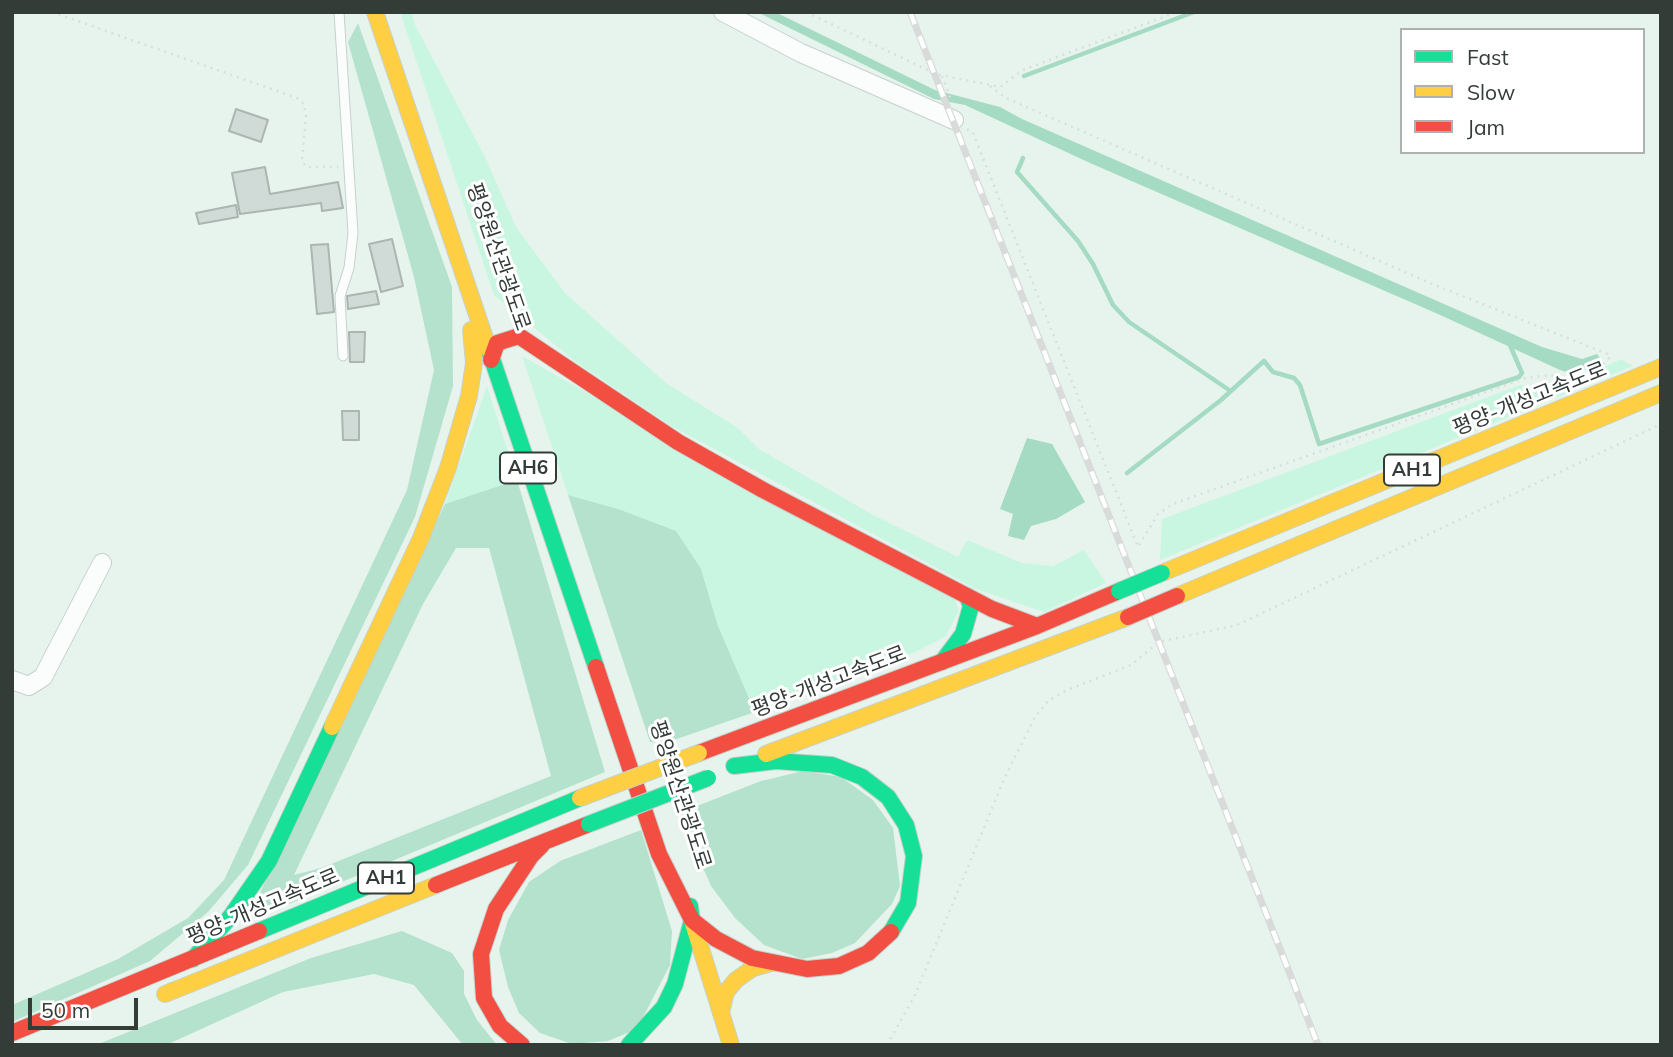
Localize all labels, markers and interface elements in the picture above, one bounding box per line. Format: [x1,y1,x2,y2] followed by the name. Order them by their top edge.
[1400,28,1645,154] legend
[1467,44,1509,70] text: Fast
[1467,79,1515,105] text: Slow
[1467,114,1505,140] text: Jam
[461,180,535,334] street label: 평양원산관광도로
[1449,357,1611,441] street label: 평양-개성고속도로
[500,453,556,484] road number: AH6
[1384,454,1440,485] road number: AH1
[748,641,910,723] street label: 평양-개성고속도로
[644,718,716,872] street label: 평양원산관광도로
[358,862,414,894] road number: AH1
[183,863,343,951] street label: 평양-개성고속도로
[32,984,142,1028] scale bar
[41,997,90,1023] text: 50 m

